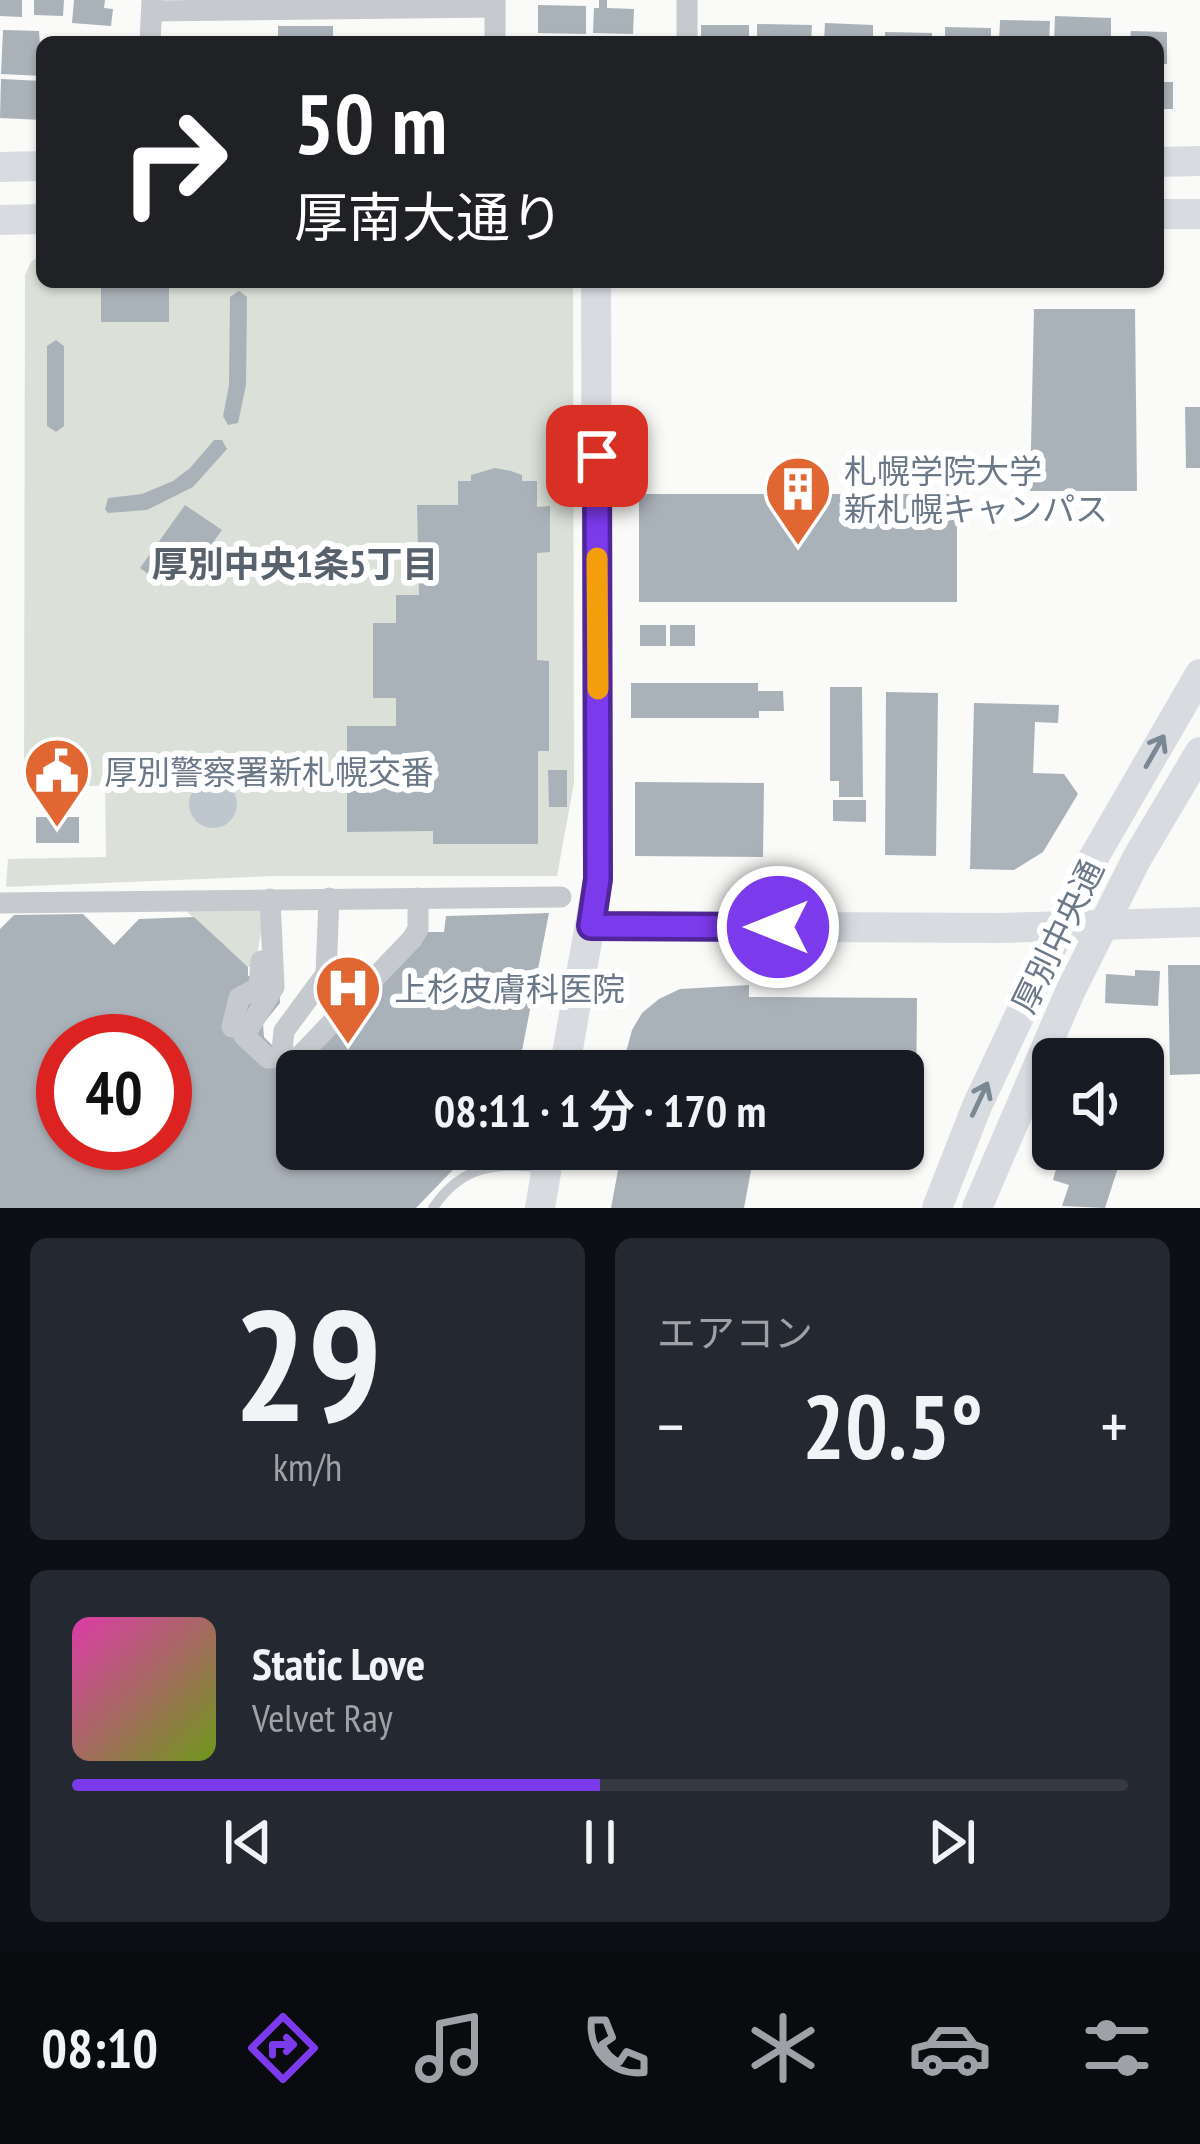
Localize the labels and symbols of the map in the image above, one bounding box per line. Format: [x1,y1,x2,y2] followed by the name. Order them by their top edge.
[546,405,648,507] pin
[844,449,1108,530] place label: 札幌学院大学 新札幌キャンパス
[763,454,833,548] building icon: 札幌学院大学 新札幌キャンパス
[152,540,438,587] district label: 厚別中央1条5丁目
[1144,735,1168,770] one-way arrow
[22,736,92,830] public building icon: 厚別警察署新札幌交番
[104,750,434,793] place label: 厚別警察署新札幌交番
[1002,852,1112,1020] street label: 厚別中央通
[715,864,841,990] position arrow
[313,953,383,1047] hospital icon: 上杉皮膚科医院
[394,967,625,1010] place label: 上杉皮膚科医院
[36,1014,192,1170] speed limit sign: 40
[970,1082,992,1118] one-way arrow

